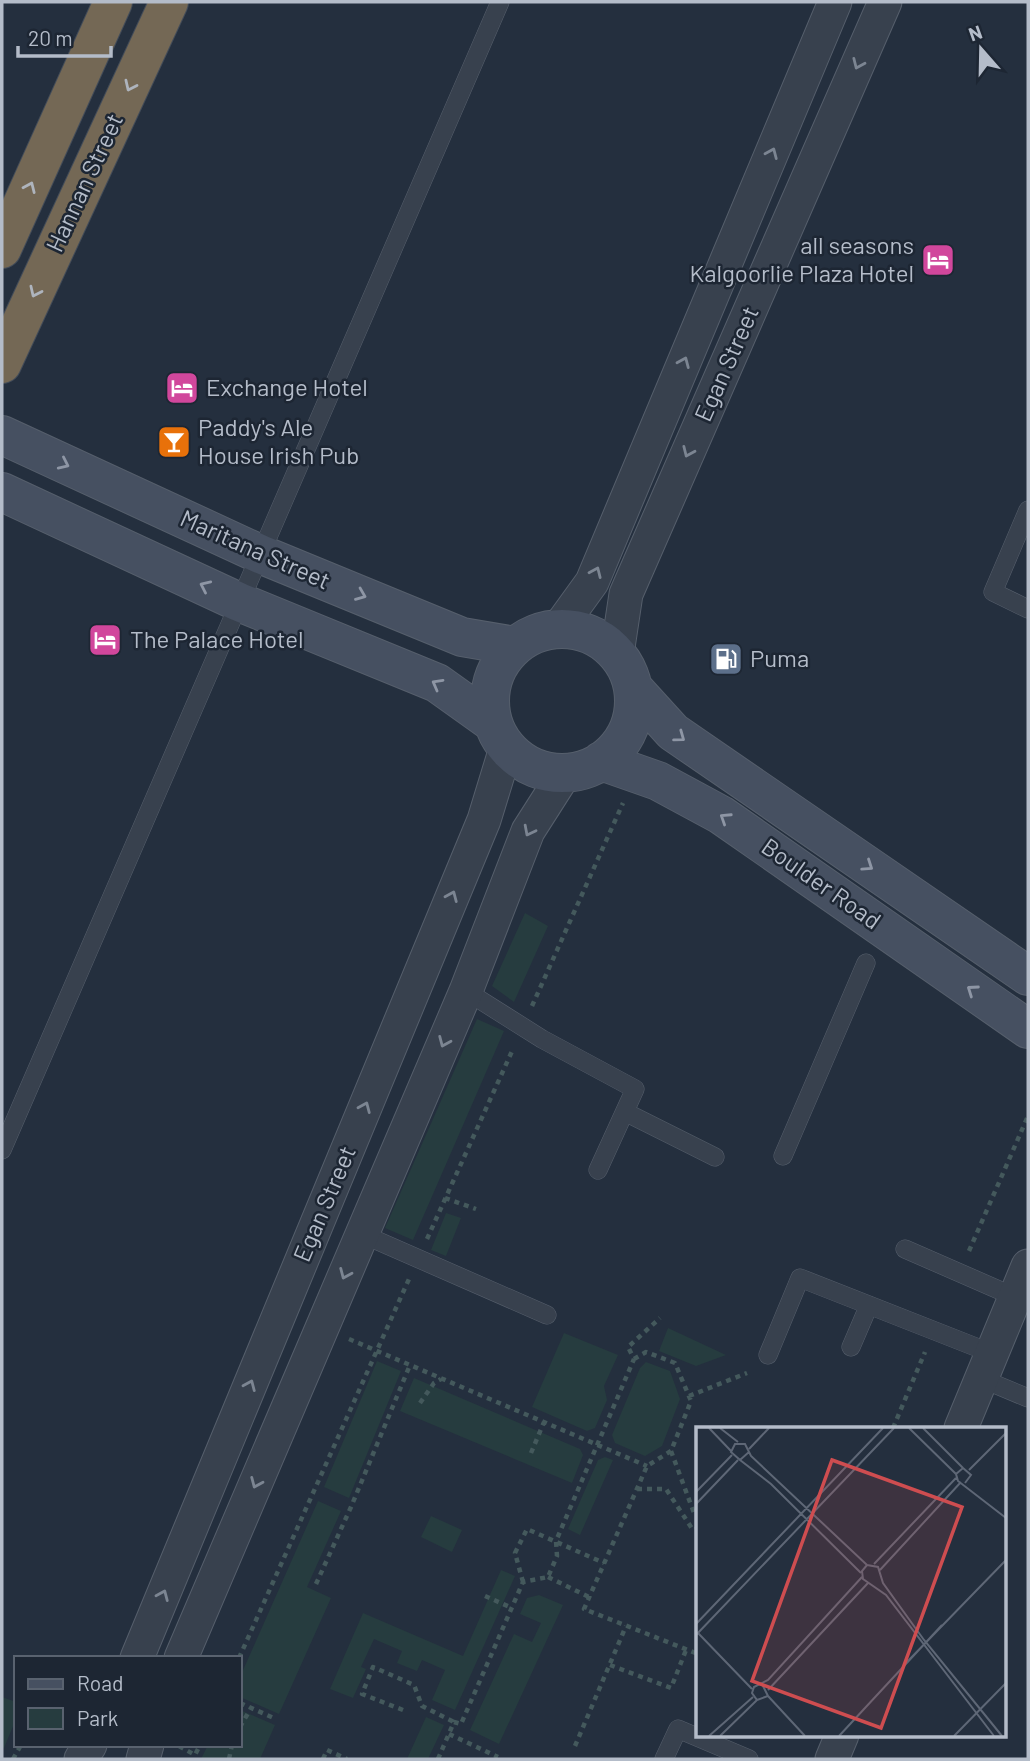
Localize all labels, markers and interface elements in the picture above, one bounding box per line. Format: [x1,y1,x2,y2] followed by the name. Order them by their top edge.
[18,14,110,58] scale bar
[946,14,1016,84] north arrow
[965,20,985,46] text: N
[28,25,73,50] text: 20 m
[852,57,866,69] one-way arrow
[124,79,138,91] one-way arrow
[39,109,128,256] street label: Hannan Street
[764,147,778,160] one-way arrow
[22,182,36,194] one-way arrow
[690,230,914,287] place label: all seasons Kalgoorlie Plaza Hotel
[919,241,957,279] hotel icon: all seasons Kalgoorlie Plaza Hotel
[29,285,43,298] one-way arrow
[687,301,764,425] street label: Egan Street
[676,357,690,370] one-way arrow
[163,369,201,407] hotel icon: Exchange Hotel
[206,372,368,401] place label: Exchange Hotel
[198,412,359,469] place label: Paddy's Ale House Irish Pub
[155,423,193,461] bar icon: Paddy's Ale House Irish Pub
[682,445,696,457] one-way arrow
[57,456,69,470] one-way arrow
[176,503,335,595] street label: Maritana Street
[588,567,602,579] one-way arrow
[200,580,212,594] one-way arrow
[355,587,367,601] one-way arrow
[86,621,124,659] hotel icon: The Palace Hotel
[130,624,304,653] place label: The Palace Hotel
[707,640,745,678] fuel station icon: Puma
[750,643,809,672] place label: Puma
[431,679,444,692] one-way arrow
[672,729,685,741] one-way arrow
[720,814,733,827] one-way arrow
[524,824,538,836] one-way arrow
[757,831,887,935] street label: Boulder Road
[860,858,873,871] one-way arrow
[444,891,458,903] one-way arrow
[967,986,980,998] one-way arrow
[439,1035,453,1047] one-way arrow
[357,1101,371,1114] one-way arrow
[286,1141,361,1266] street label: Egan Street
[340,1267,354,1279] one-way arrow
[242,1379,256,1392] one-way arrow
[696,1427,1006,1736] inset map
[250,1476,264,1488] one-way arrow
[154,1589,168,1601] one-way arrow
[14,1656,242,1747] legend
[77,1670,123,1695] text: Road
[77,1705,118,1730] text: Park

